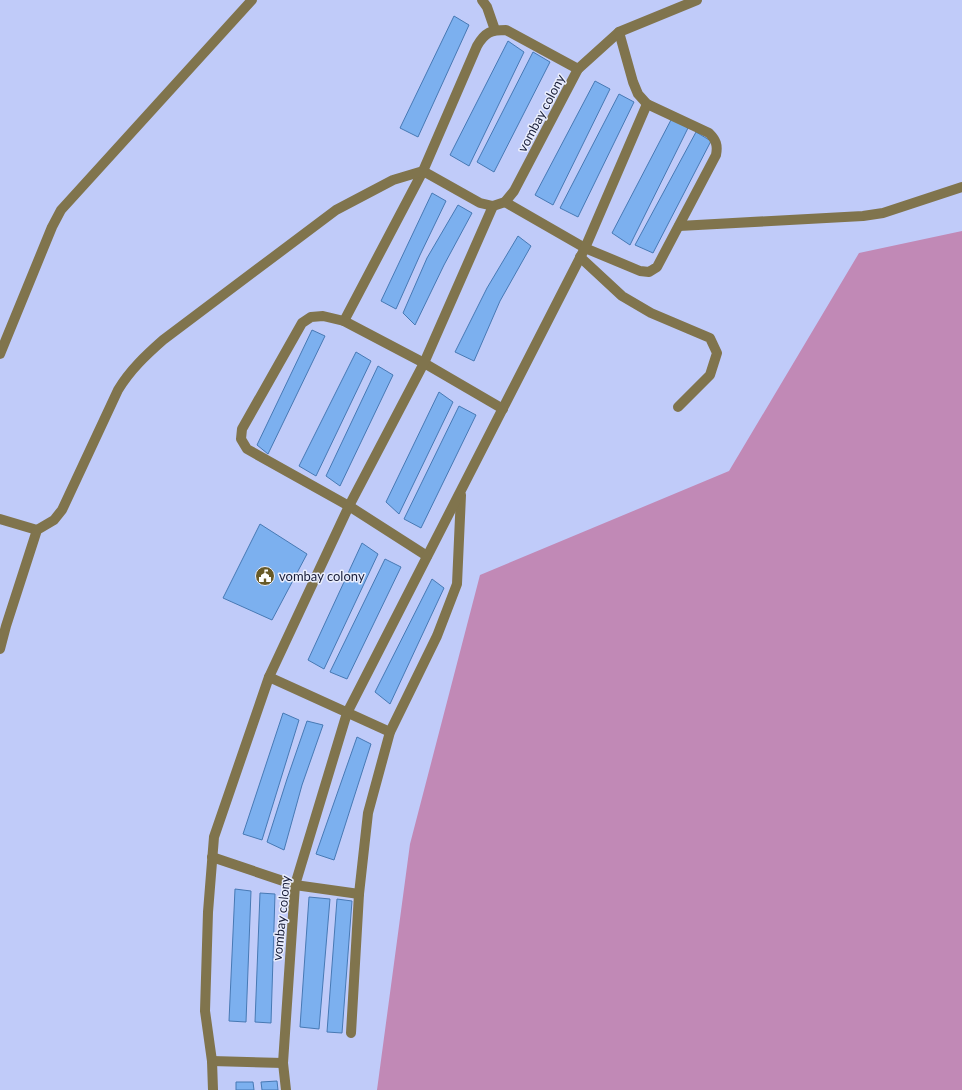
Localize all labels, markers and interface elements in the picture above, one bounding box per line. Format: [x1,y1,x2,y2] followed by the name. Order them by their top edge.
[514,71,568,155] street label: vombay colony
[254,565,276,587] public building icon: vombay colony
[279,568,365,584] place label: vombay colony
[269,874,293,961] street label: vombay colony

